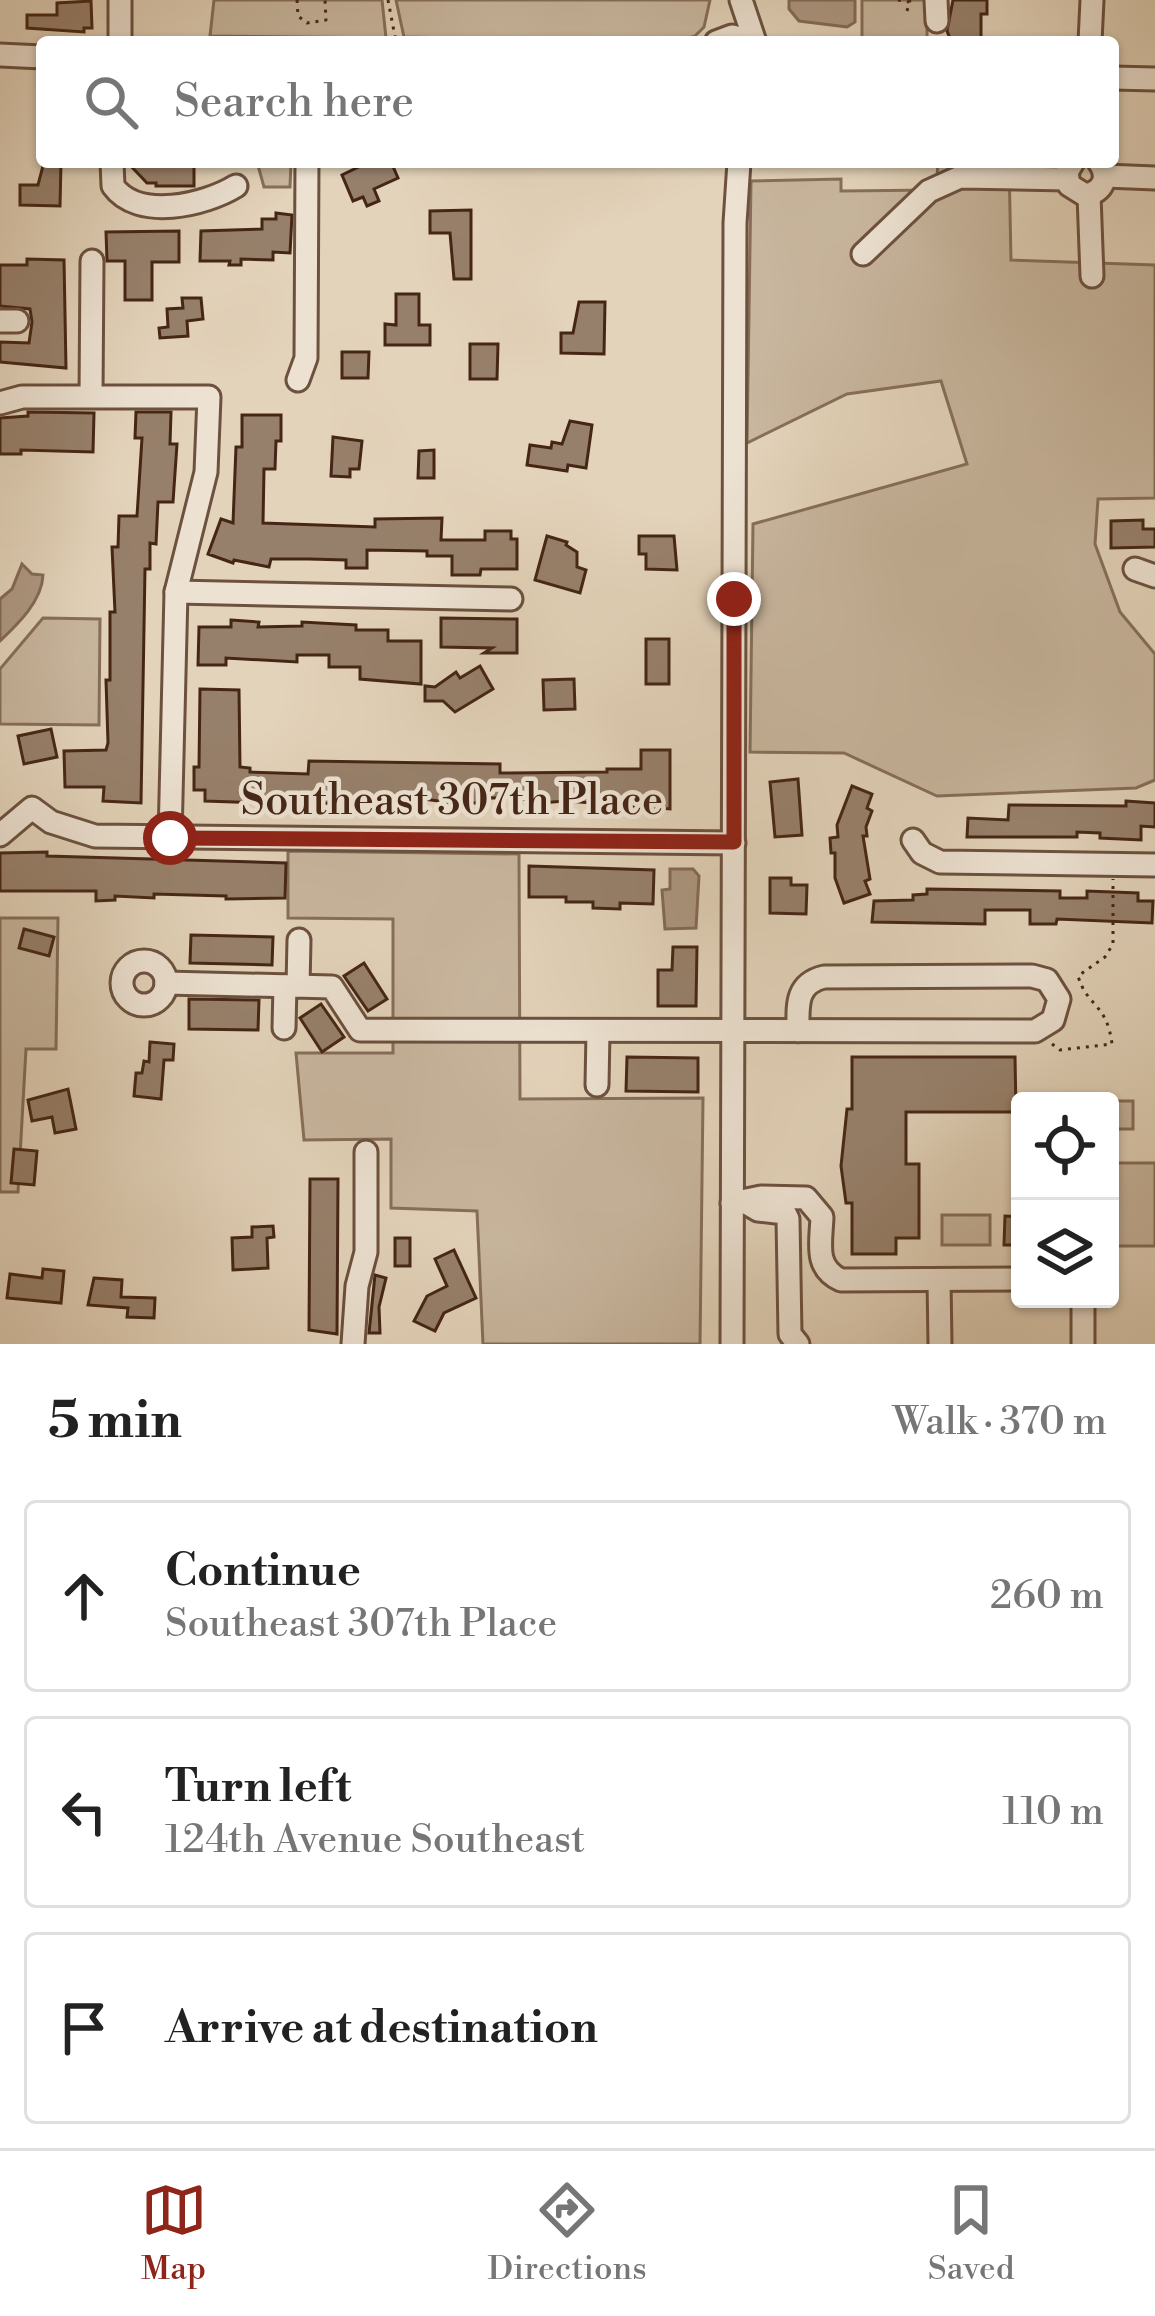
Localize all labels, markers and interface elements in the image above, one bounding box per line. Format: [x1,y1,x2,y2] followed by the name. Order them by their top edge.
[36,36,1119,168] search box
[78,69,144,135] icon: search
[174,74,414,131] text: Search here
[707,572,761,626] route end
[241,775,663,828] street label: Southeast 307th Place
[143,811,197,865] route start
[1011,1092,1119,1308] map controls
[1011,1092,1119,1200] button: locate
[1011,1200,1119,1308] button: layers
[48,1390,182,1454] text: 5 min
[892,1398,1107,1447] text: Walk · 370 m
[165,1543,361,1600] text: Continue
[51,1563,117,1629] icon: ahead
[990,1572,1104,1621] text: 260 m
[165,1600,557,1649] text: Southeast 307th Place
[165,1759,351,1816] text: Turn left
[51,1779,117,1845] icon: left
[1002,1788,1104,1837] text: 110 m
[165,1816,585,1865] text: 124th Avenue Southeast
[51,1995,117,2061] icon: arrive
[165,2000,598,2057] text: Arrive at destination
[141,2177,207,2290] tab: Map
[488,2177,647,2290] tab: Directions
[928,2177,1014,2290] tab: Saved

